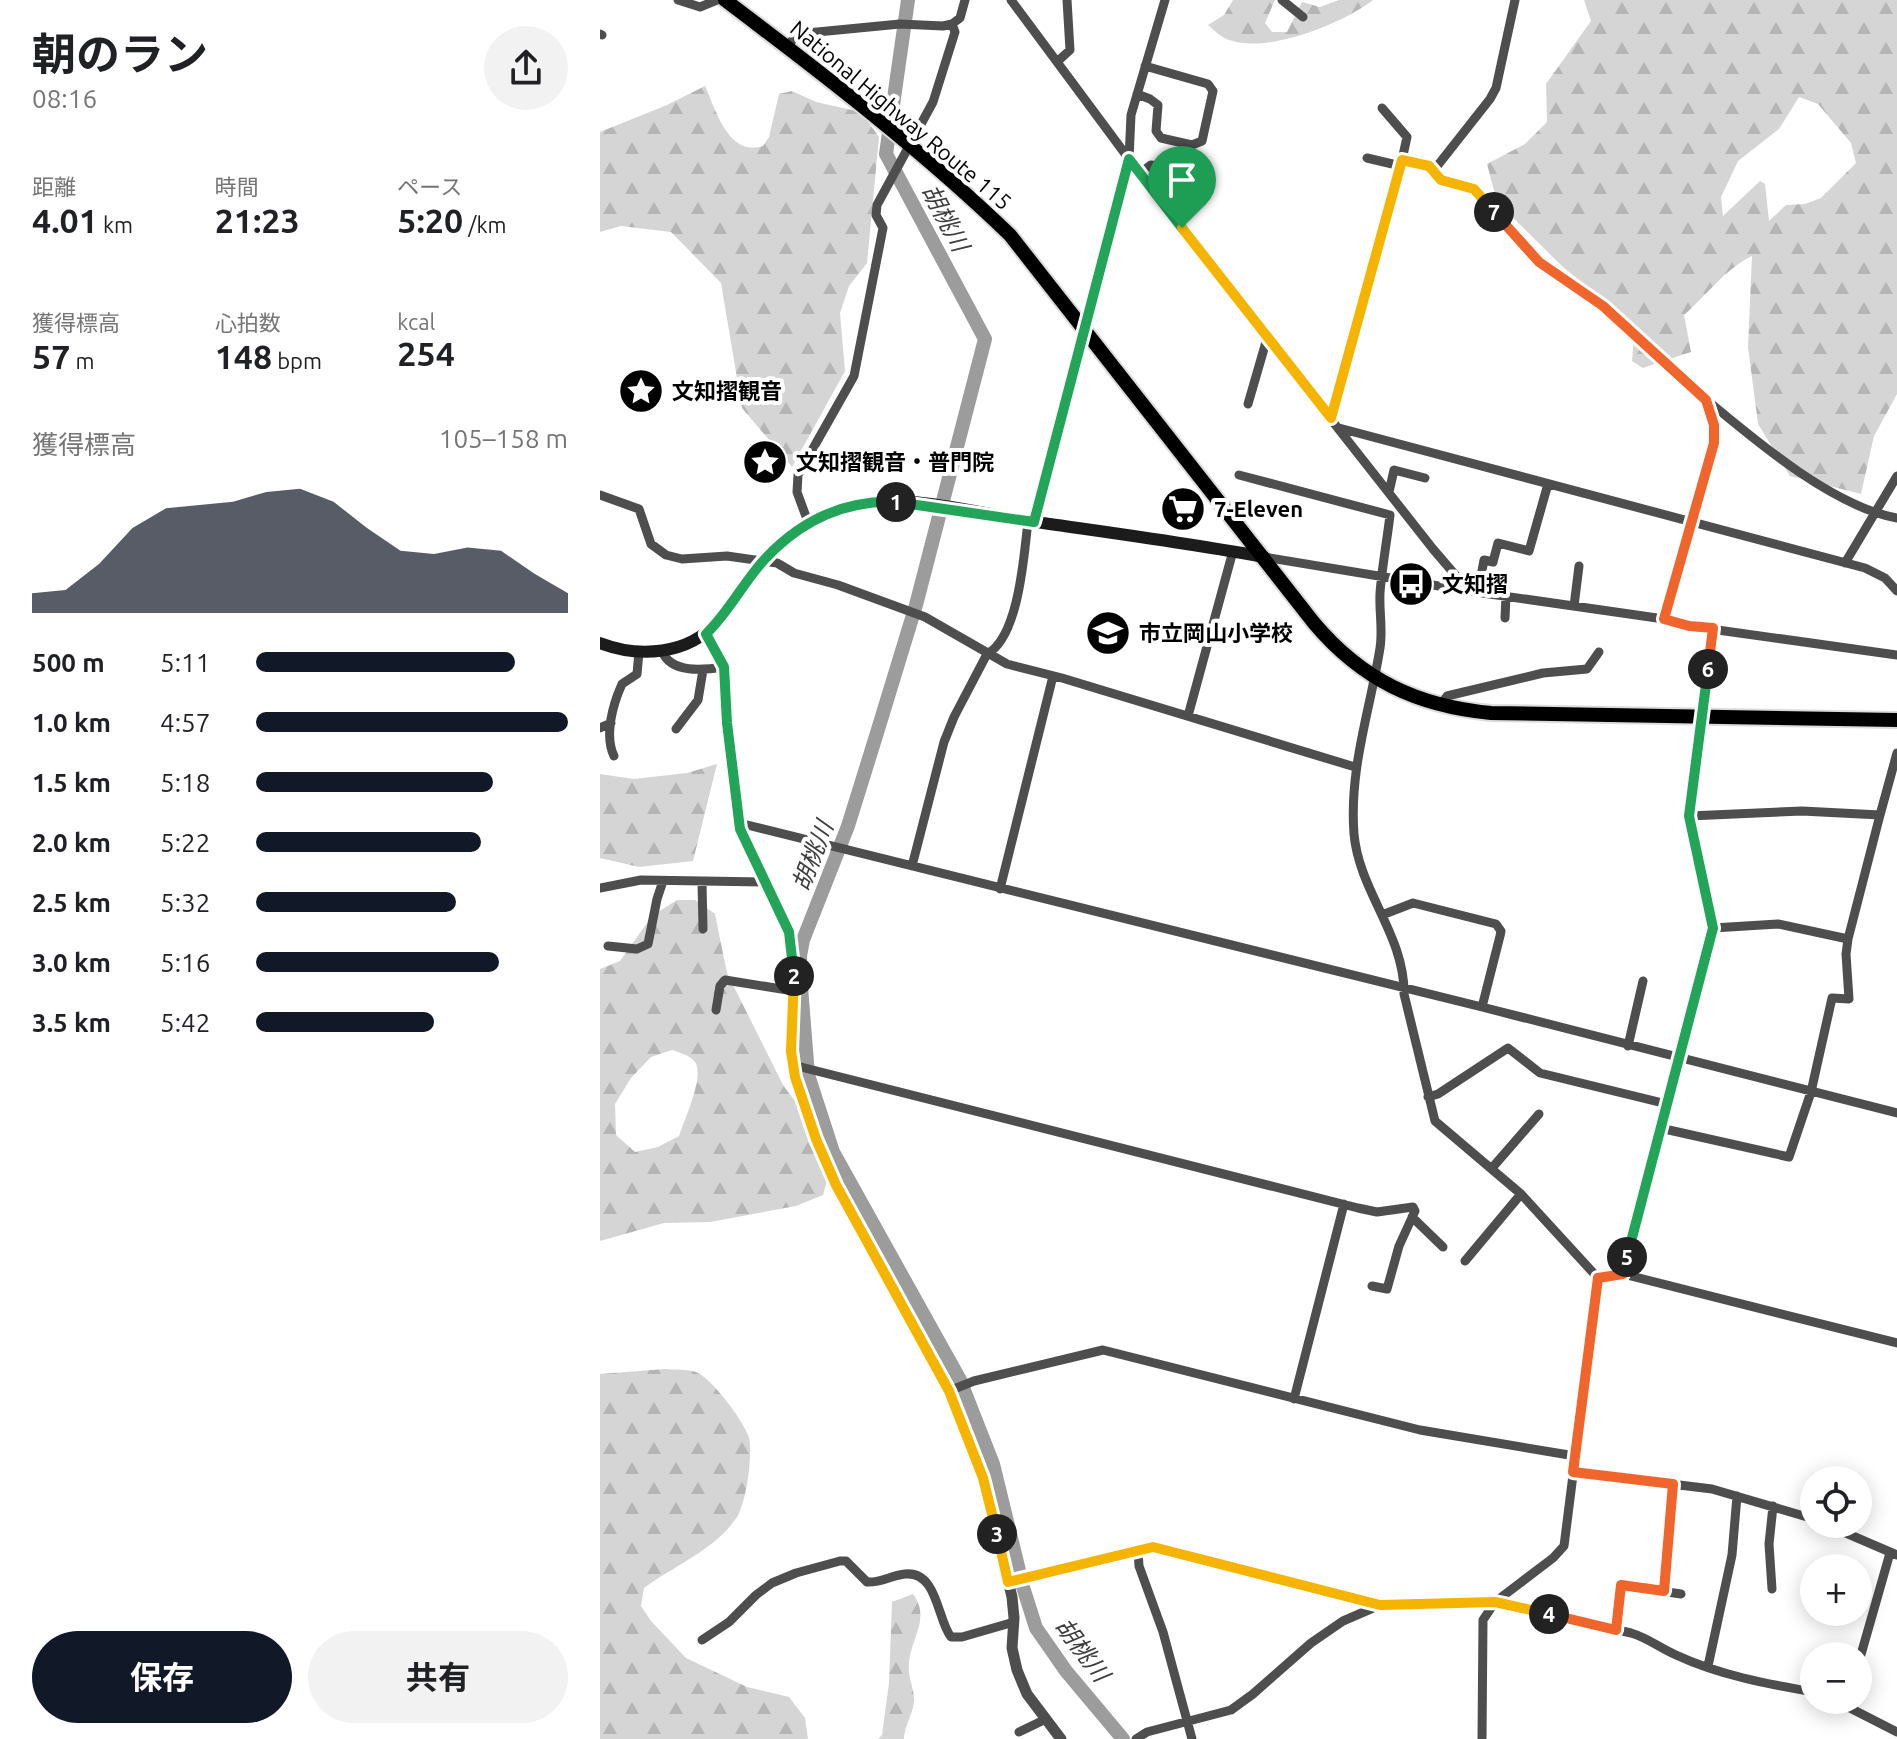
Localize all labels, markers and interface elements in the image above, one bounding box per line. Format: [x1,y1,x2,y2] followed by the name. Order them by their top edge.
[786,15,1017,214] street label: National Highway Route 115
[484,26,568,110] button: share
[32,29,208,78] text: 朝のラン
[32,84,97,113] text: 08:16
[1148,146,1216,228] pin
[1160,158,1204,202] icon: arrive
[32,174,76,199] text: 距離
[215,174,259,199] text: 時間
[397,174,462,199] text: ペース
[917,180,976,259] water label: 胡桃川
[1474,192,1514,232] pin: 7
[1488,199,1500,224] text: 7
[32,201,98,239] text: 4.01
[215,201,300,239] text: 21:23
[397,201,463,239] text: 5:20
[98,212,133,237] text: km
[463,212,507,237] text: /km
[397,309,435,334] text: kcal
[32,310,120,335] text: 獲得標高
[215,310,281,335] text: 心拍数
[397,334,455,372] text: 254
[32,337,70,375] text: 57
[215,337,272,375] text: 148
[70,348,94,373] text: m
[272,348,322,373] text: bpm
[617,367,665,415] place icon: 文知摺観音
[672,378,782,403] place label: 文知摺観音
[439,424,568,453] text: 105–158 m
[32,430,136,459] text: 獲得標高
[741,438,789,486] place icon: 文知摺観音・普門院
[796,449,994,474] place label: 文知摺観音・普門院
[876,482,916,522] pin: 1
[1159,485,1207,533] supermarket icon: 7-Eleven
[890,489,902,514] text: 1
[1214,496,1303,521] place label: 7-Eleven
[1387,560,1435,608] bus stop icon: 文知摺
[1442,571,1508,596] place label: 文知摺
[1084,609,1132,657] school or university icon: 市立岡山小学校
[1139,620,1293,645] place label: 市立岡山小学校
[32,648,105,677] text: 500 m
[160,648,210,677] text: 5:11
[1688,649,1728,689] pin: 6
[1702,656,1714,681] text: 6
[32,708,111,737] text: 1.0 km
[160,708,210,737] text: 4:57
[32,768,111,797] text: 1.5 km
[160,768,210,797] text: 5:18
[787,815,839,894] water label: 胡桃川
[32,828,111,857] text: 2.0 km
[160,828,210,857] text: 5:22
[32,888,111,917] text: 2.5 km
[160,888,210,917] text: 5:32
[32,948,111,977] text: 3.0 km
[160,948,210,977] text: 5:16
[774,956,814,996] pin: 2
[788,963,800,988] text: 2
[32,1008,111,1037] text: 3.5 km
[160,1008,210,1037] text: 5:42
[1607,1237,1647,1277] pin: 5
[1621,1244,1633,1269] text: 5
[1800,1466,1872,1714] map controls
[1800,1466,1872,1538] button: locate
[977,1514,1017,1554] pin: 3
[991,1521,1003,1546] text: 3
[1800,1554,1872,1626] button: +
[1529,1594,1569,1634] pin: 4
[1543,1601,1555,1626] text: 4
[1050,1613,1117,1689] water label: 胡桃川
[32,1631,292,1723] button: 保存
[308,1631,568,1723] button: 共有
[1800,1642,1872,1714] button: −

